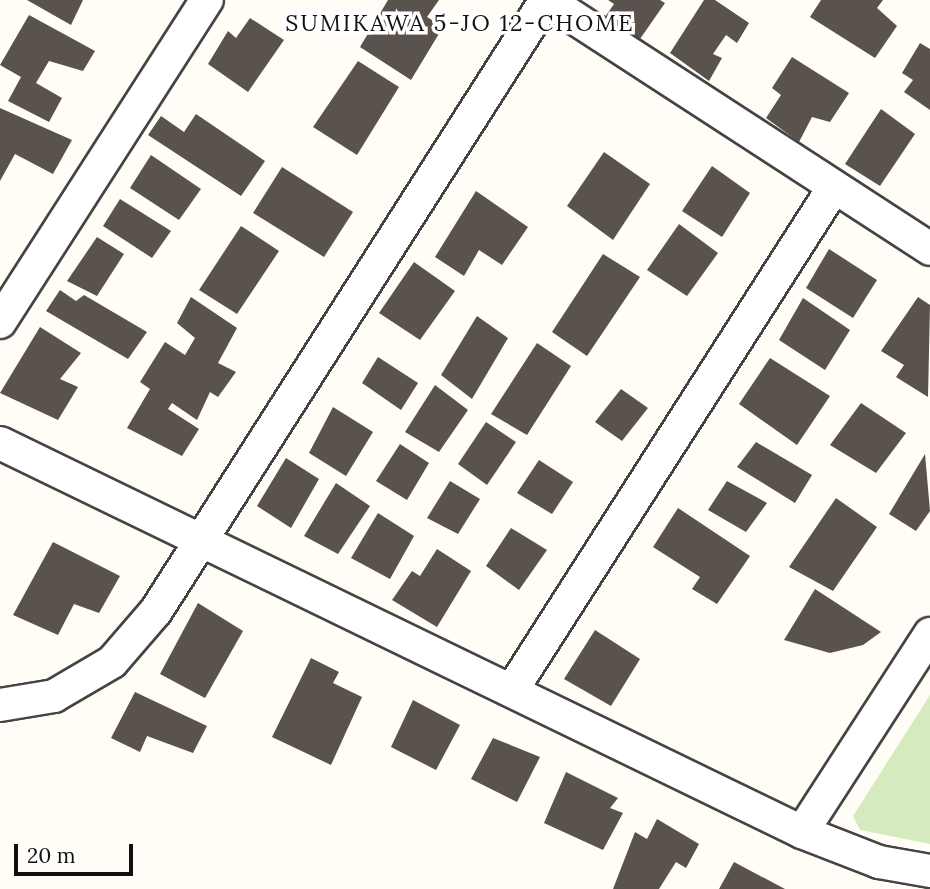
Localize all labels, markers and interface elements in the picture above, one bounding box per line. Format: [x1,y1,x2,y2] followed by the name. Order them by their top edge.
[288,9,632,37] district label: SUMIKAWA 5-JO 12-CHOME
[18,830,136,874] scale bar
[27,842,76,869] text: 20 m

